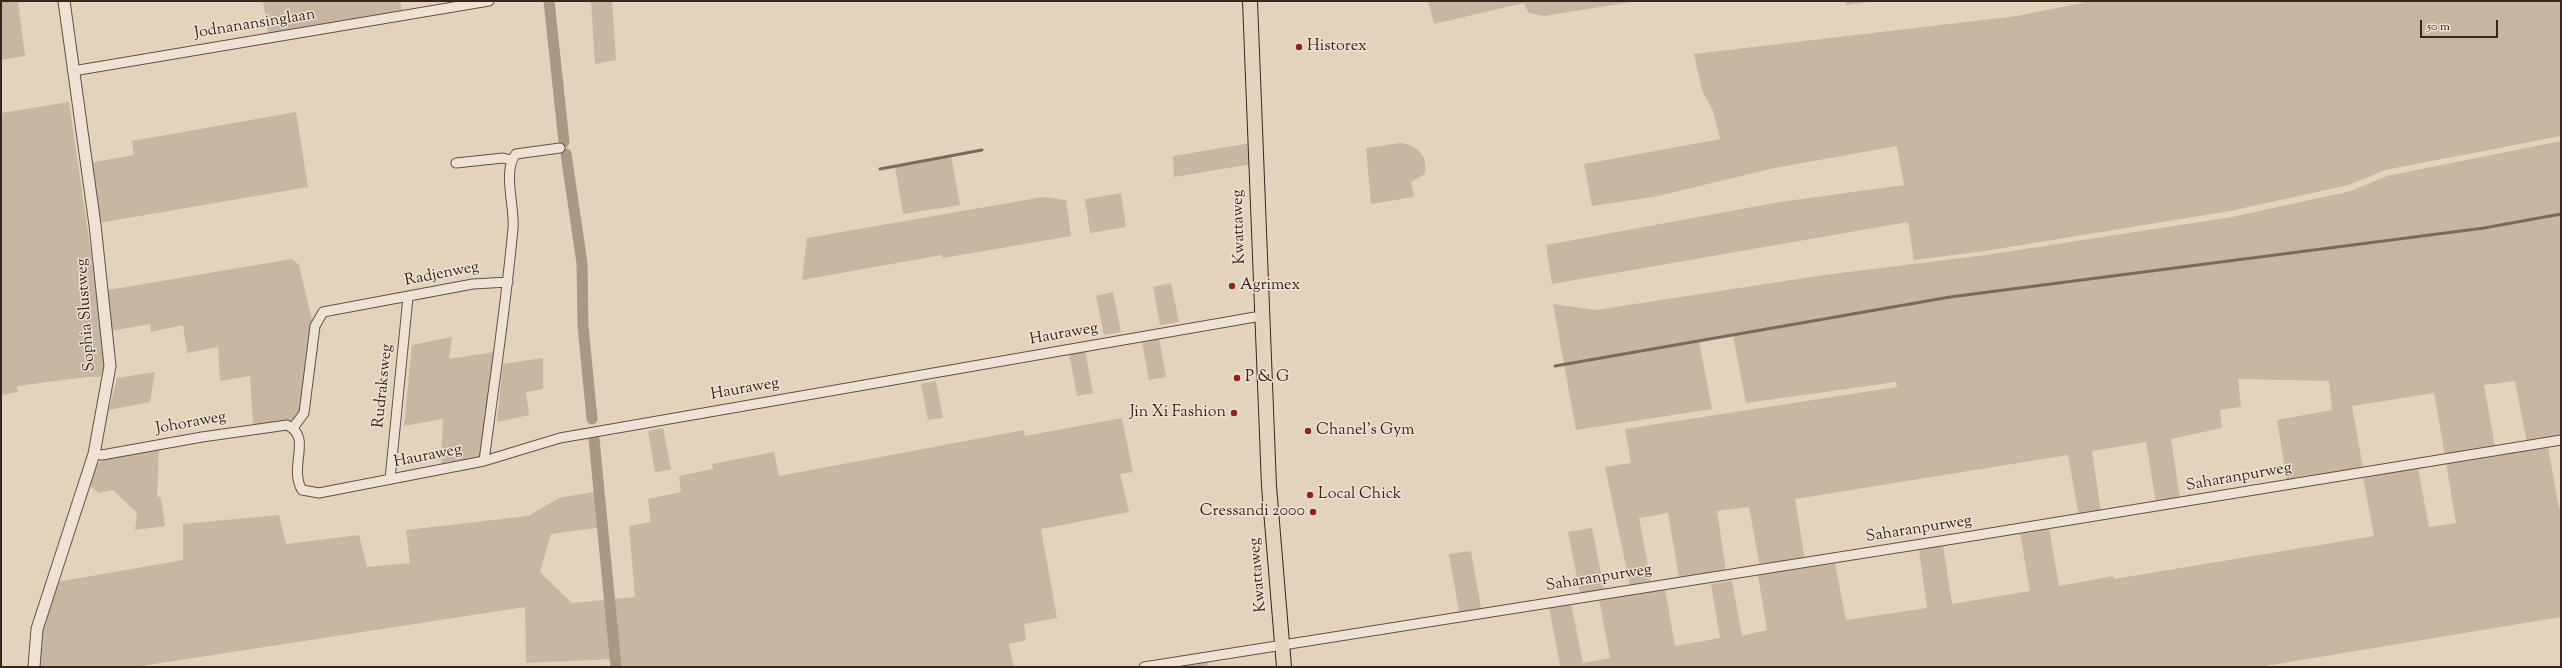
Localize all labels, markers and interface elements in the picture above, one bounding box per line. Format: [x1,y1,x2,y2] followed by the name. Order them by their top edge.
[193,6,317,44] street label: Jodnanansinglaan
[2422,12,2500,38] scale bar
[2427,18,2450,36] text: 50 m
[1307,37,1367,57] place label: Historex
[1294,42,1304,52] marker: Historex
[1229,189,1251,265] street label: Kwattaweg
[73,258,101,372] street label: Sophia Slustweg
[403,258,481,292] street label: Radjenweg
[1240,276,1300,296] place label: Agrimex
[1227,281,1237,291] marker: Agrimex
[1028,320,1100,350] street label: Hauraweg
[370,343,398,429] street label: Rudraksweg
[1245,368,1289,388] place label: P & G
[1232,373,1242,383] marker: P & G
[709,375,781,405] street label: Hauraweg
[1130,403,1226,423] place label: Jin Xi Fashion
[154,408,228,440] street label: Johoraweg
[1229,408,1239,418] marker: Jin Xi Fashion
[1316,421,1414,441] place label: Chanel's Gym
[1303,426,1313,436] marker: Chanel's Gym
[392,441,464,473] street label: Hauraweg
[2185,459,2293,497] street label: Saharanpurweg
[1318,485,1402,505] place label: Local Chick
[1305,490,1315,500] marker: Local Chick
[1200,502,1305,522] place label: Cressandi 2000
[1308,507,1318,517] marker: Cressandi 2000
[1865,512,1973,548] street label: Saharanpurweg
[1246,537,1272,613] street label: Kwattaweg
[1545,561,1653,597] street label: Saharanpurweg

